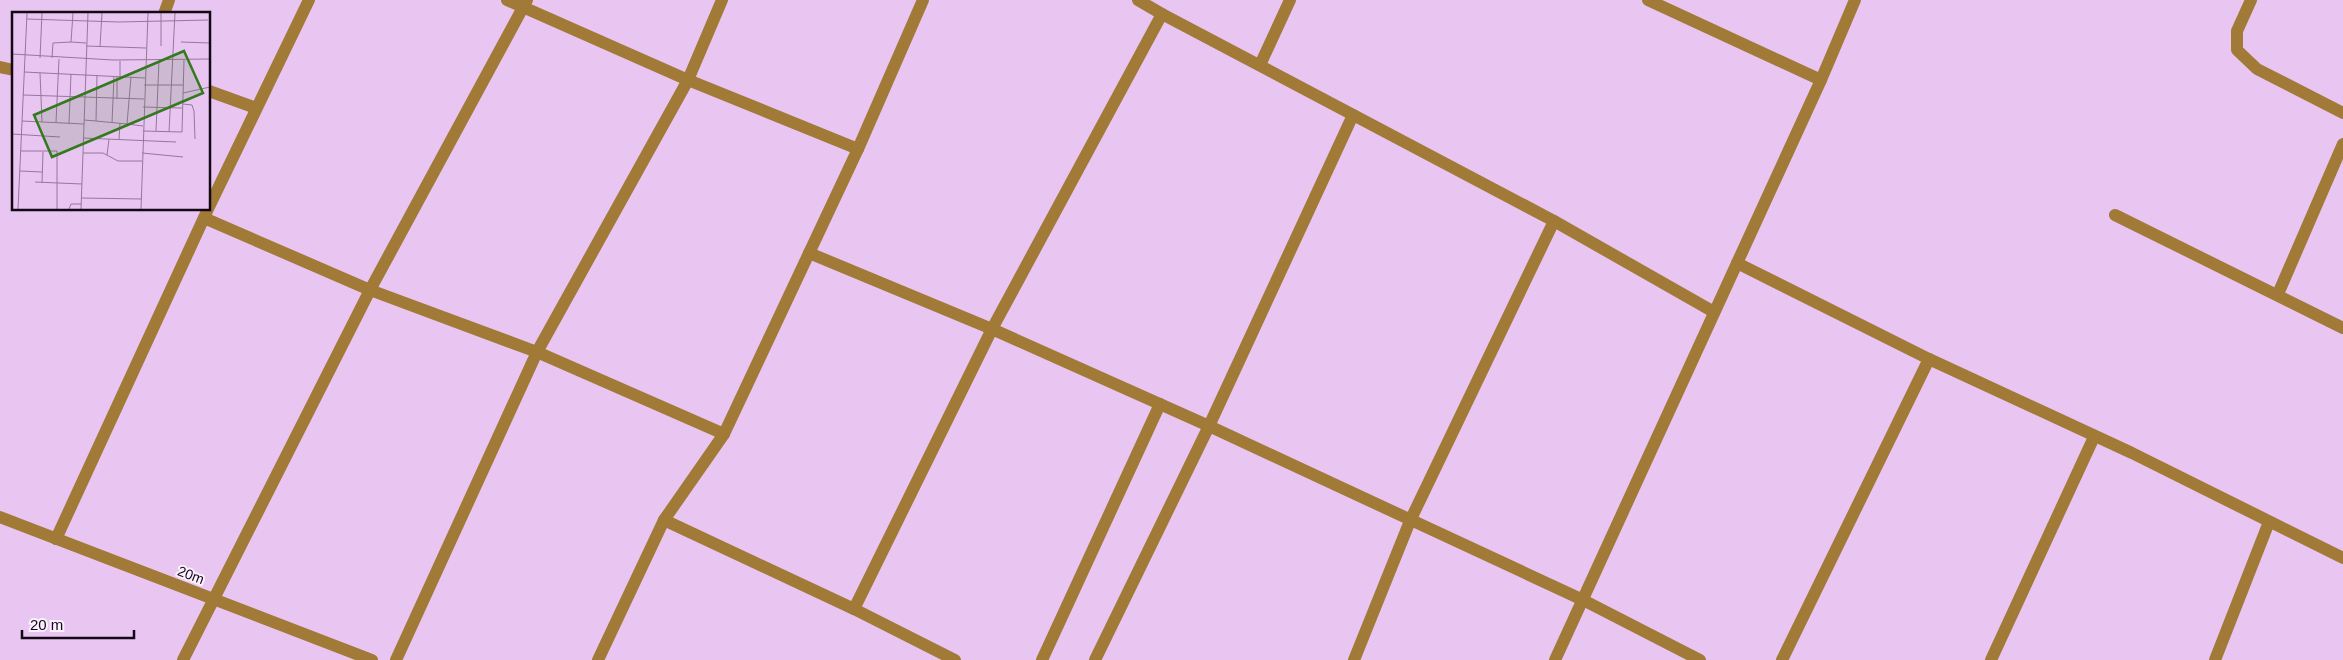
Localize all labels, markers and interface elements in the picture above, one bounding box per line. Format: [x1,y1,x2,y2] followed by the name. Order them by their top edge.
[12,12,210,210] inset map
[175,563,207,587] street label: 20m
[22,608,135,640] scale bar
[30,616,63,633] text: 20 m

